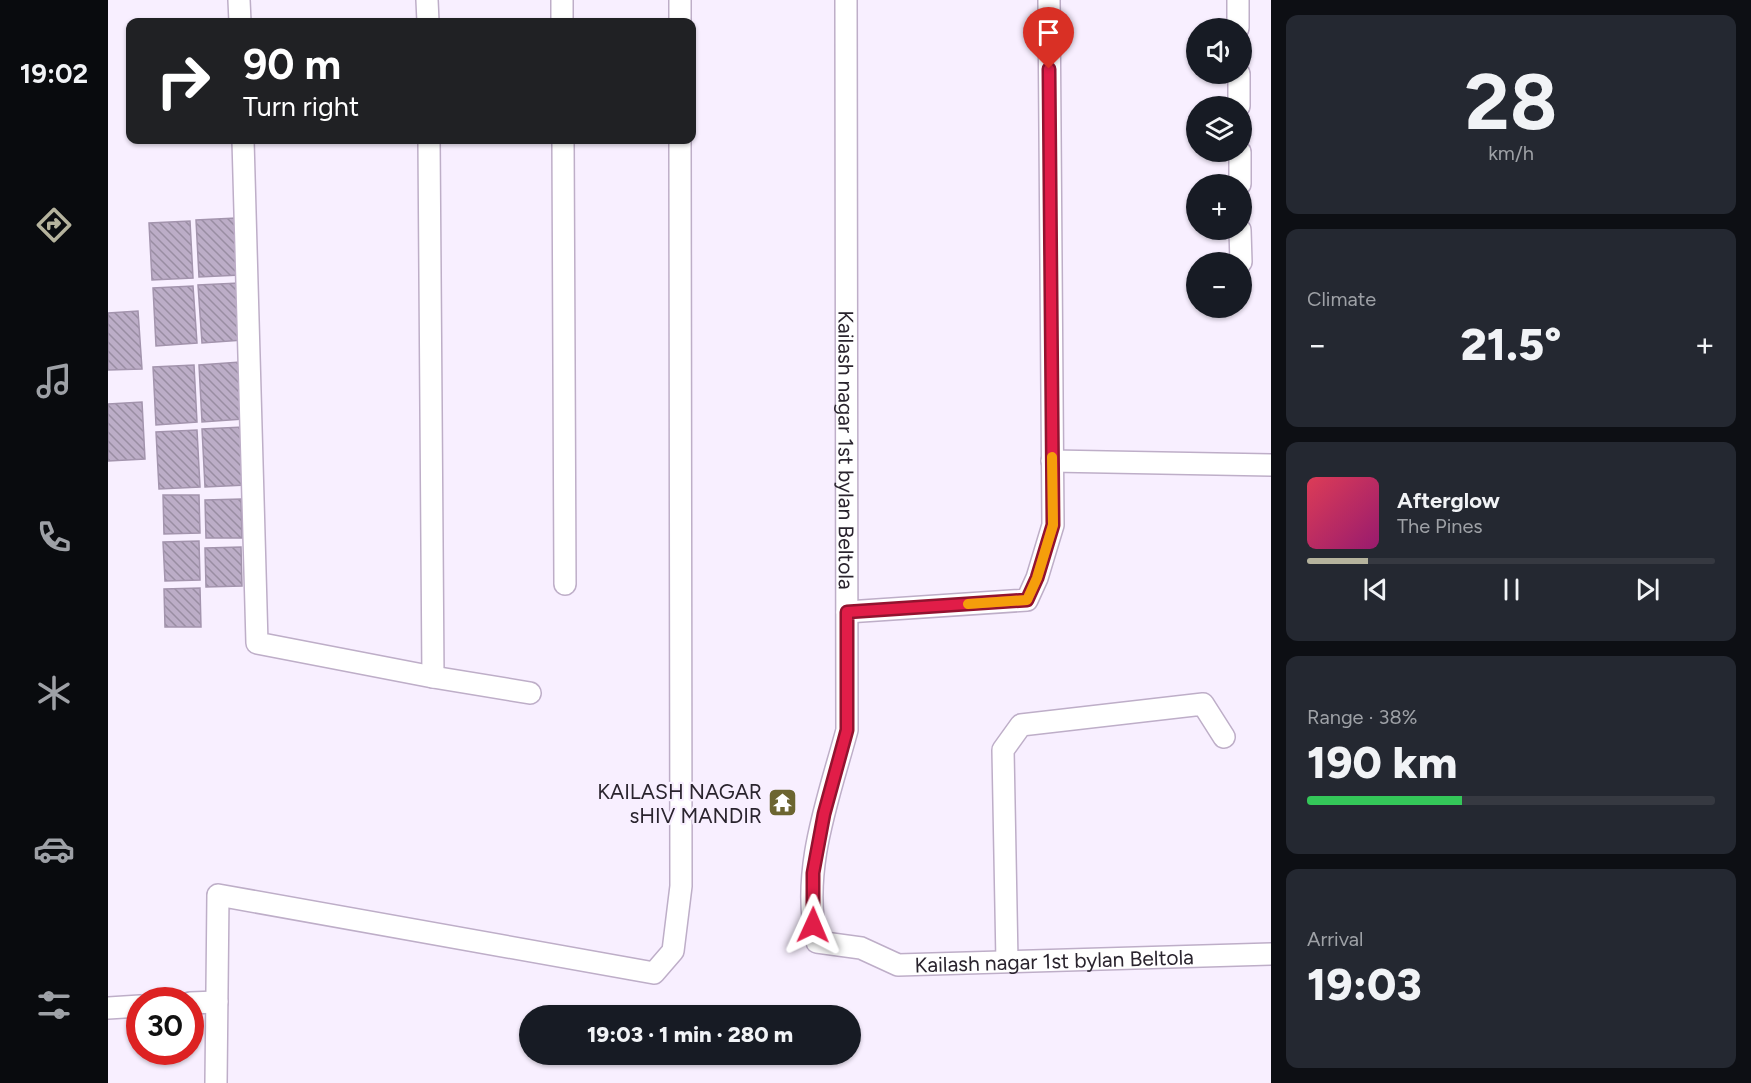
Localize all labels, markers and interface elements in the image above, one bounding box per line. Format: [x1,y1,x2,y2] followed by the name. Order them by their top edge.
[1023,7,1074,69] pin
[1032,16,1065,49] icon: arrive
[1186,18,1252,318] map controls
[1186,18,1252,84] button: sound
[243,39,341,90] text: 90 m
[144,42,222,120] icon: right
[1465,55,1557,149] text: 28
[20,57,88,90] text: 19:02
[243,90,359,123] text: Turn right
[1186,96,1252,162] button: layers
[1488,141,1534,165] text: km/h
[1186,174,1252,240] button: +
[33,204,75,246] icon: directions
[1186,252,1252,318] button: −
[1307,287,1376,311] text: Climate
[834,310,859,590] street label: Kailash nagar 1st bylan Beltola
[1460,317,1562,371] text: 21.5°
[1307,325,1328,364] text: −
[1694,325,1715,364] text: +
[33,360,75,402] icon: music
[1397,487,1500,514] text: Afterglow
[1397,514,1483,538] text: The Pines
[33,516,75,558] icon: phone
[1359,573,1392,606] icon: previous
[1495,573,1528,606] icon: pause
[1631,573,1664,606] icon: next
[33,672,75,714] icon: climate
[1307,705,1417,729] text: Range · 38%
[1307,735,1457,789] text: 190 km
[597,779,762,828] place label: KAILASH NAGAR sHIV MANDIR
[767,787,799,819] temple icon: KAILASH NAGAR sHIV MANDIR
[33,828,75,870] icon: car
[781,893,845,957] position arrow
[1307,927,1363,951] text: Arrival
[914,944,1194,977] street label: Kailash nagar 1st bylan Beltola
[1307,957,1422,1011] text: 19:03
[33,984,75,1026] icon: filters
[126,987,204,1065] speed limit sign: 30
[587,1021,793,1048] text: 19:03 · 1 min · 280 m

